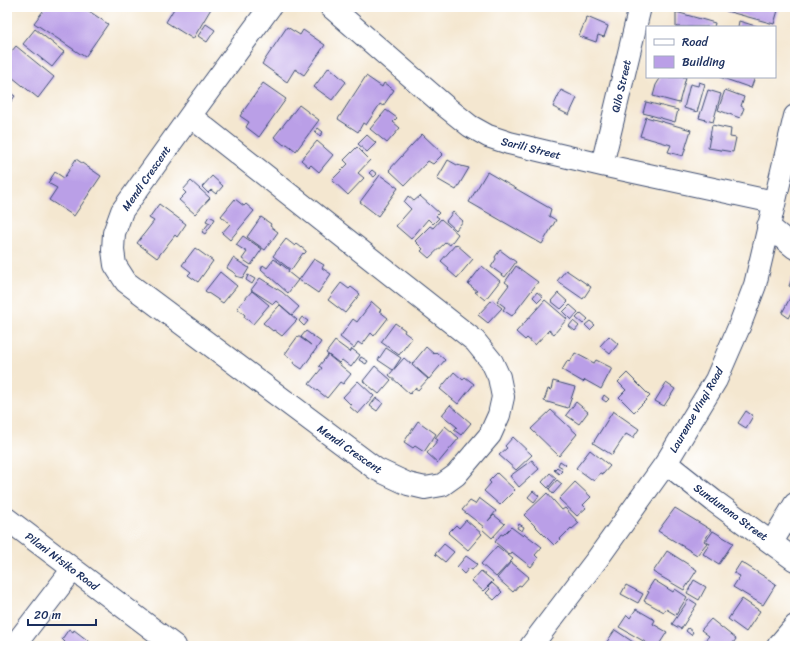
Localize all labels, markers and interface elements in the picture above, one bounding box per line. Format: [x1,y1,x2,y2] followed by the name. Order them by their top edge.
[646,26,776,78] legend
[682,31,709,53] text: Road
[682,51,725,73] text: Building
[606,58,637,114] street label: Qilo Street
[499,132,563,165] street label: Sarili Street
[117,142,176,215] street label: Mendi Crescent
[664,363,729,457] street label: Laurence Vinqi Road
[313,420,386,479] street label: Mendi Crescent
[689,479,772,546] street label: Sundunana Street
[21,527,104,596] street label: Pilani Ntsiko Road
[28,601,96,627] scale bar
[34,604,61,626] text: 20 m

